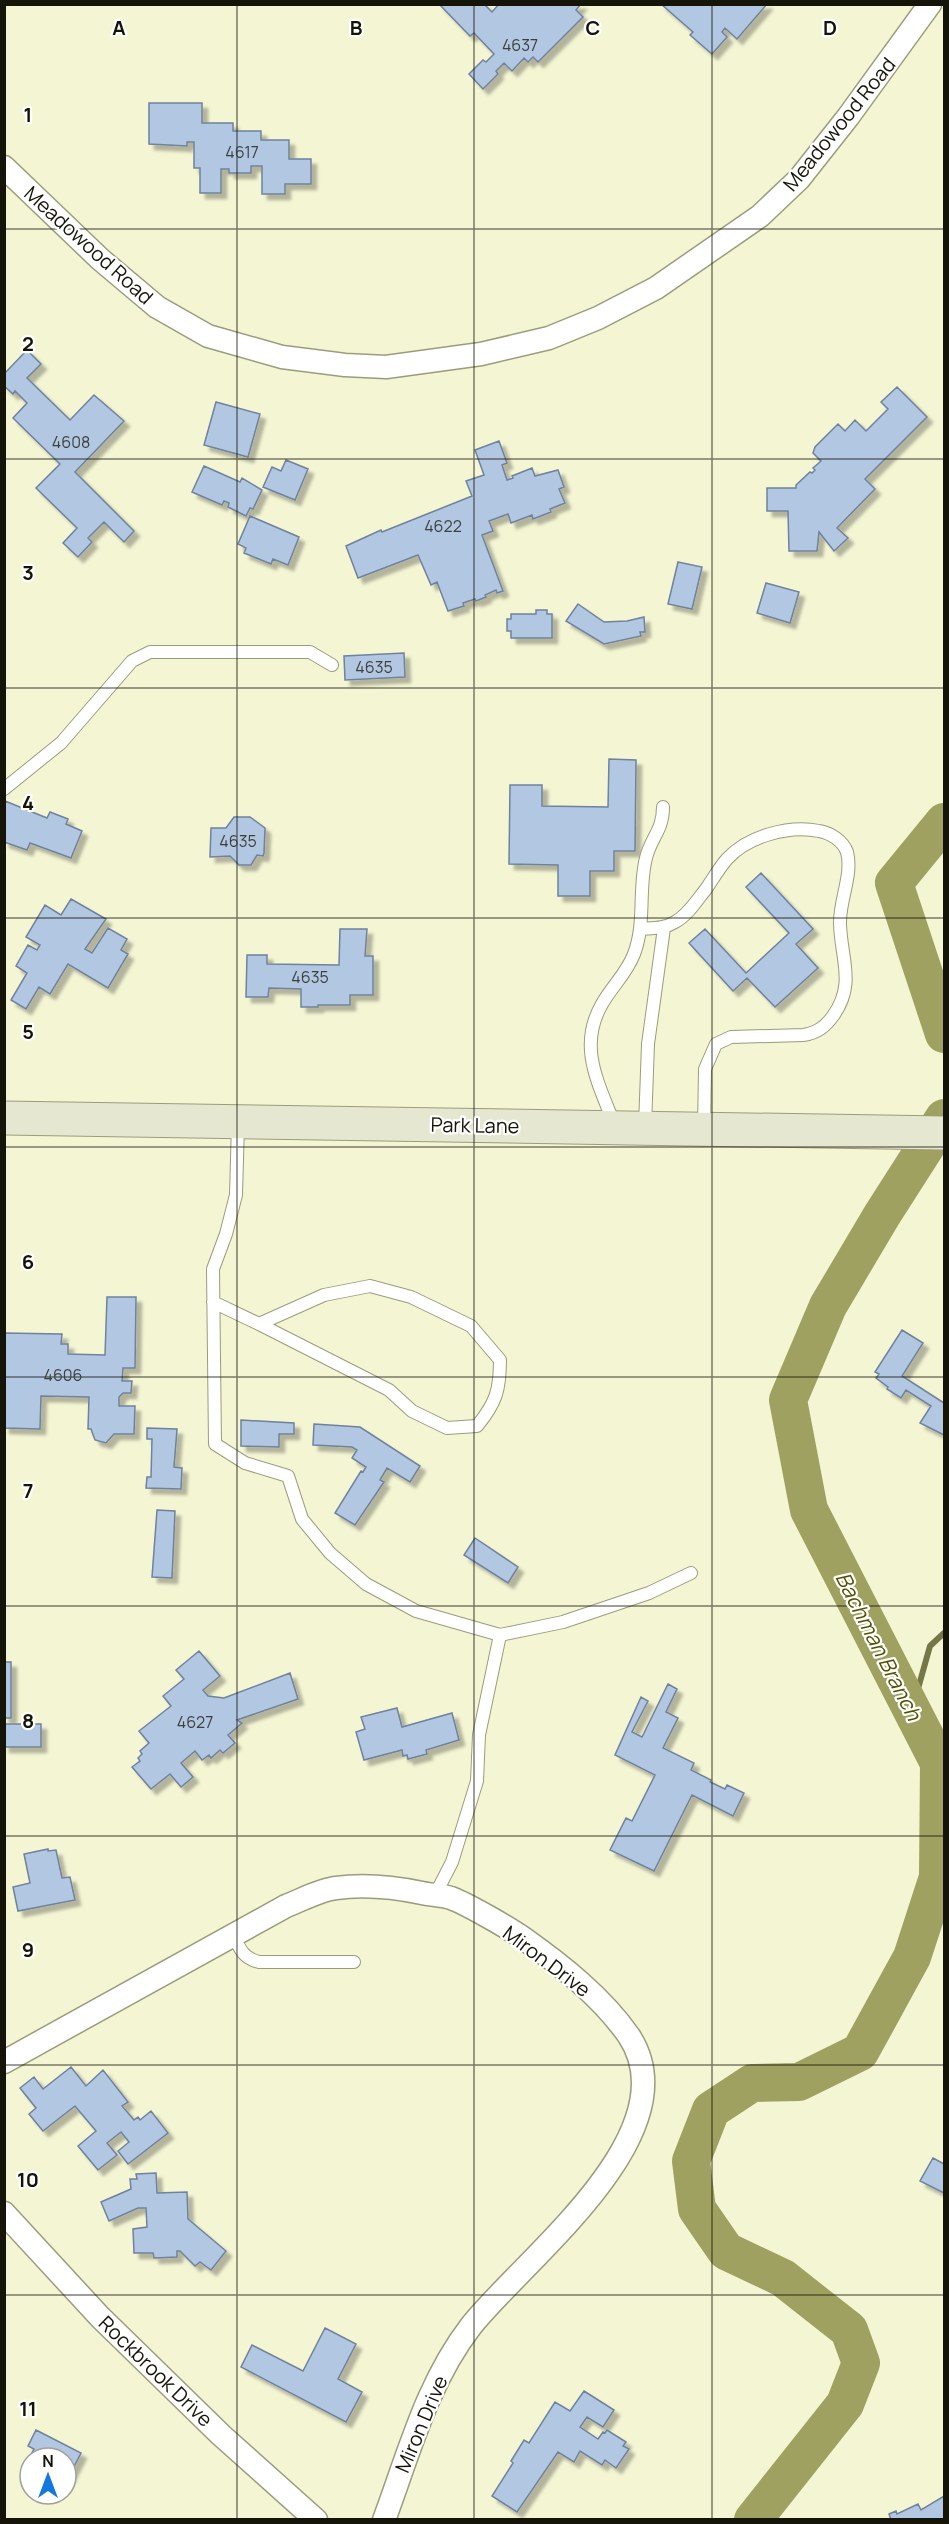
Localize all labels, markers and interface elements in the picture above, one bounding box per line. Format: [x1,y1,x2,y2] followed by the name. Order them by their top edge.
[112,14,126,41] text: A
[350,14,363,41] text: B
[586,14,600,41] text: C
[823,14,837,41] text: D
[502,34,538,56] house number: 4637
[777,52,901,196] street label: Meadowood Road
[24,101,32,128] text: 1
[225,141,259,163] house number: 4617
[19,180,159,310] street label: Meadowood Road
[22,330,34,357] text: 2
[52,431,90,453] house number: 4608
[424,515,462,537] house number: 4622
[22,559,34,586] text: 3
[355,656,393,678] house number: 4635
[22,789,34,816] text: 4
[219,830,257,852] house number: 4635
[291,966,329,988] house number: 4635
[22,1018,34,1045] text: 5
[430,1111,520,1139] street label: Park Lane
[22,1248,34,1275] text: 6
[43,1364,83,1386] house number: 4606
[23,1477,33,1504] text: 7
[830,1567,929,1726] water label: Bachman Branch
[22,1707,34,1734] text: 8
[177,1711,213,1733] house number: 4627
[498,1919,596,2003] street label: Miron Drive
[22,1936,34,1963] text: 9
[17,2166,39,2193] text: 10
[93,2310,219,2432] street label: Rockbrook Drive
[388,2371,454,2477] street label: Miron Drive
[19,2395,37,2422] text: 11
[18,2446,78,2506] north arrow
[42,2450,54,2472] text: N

